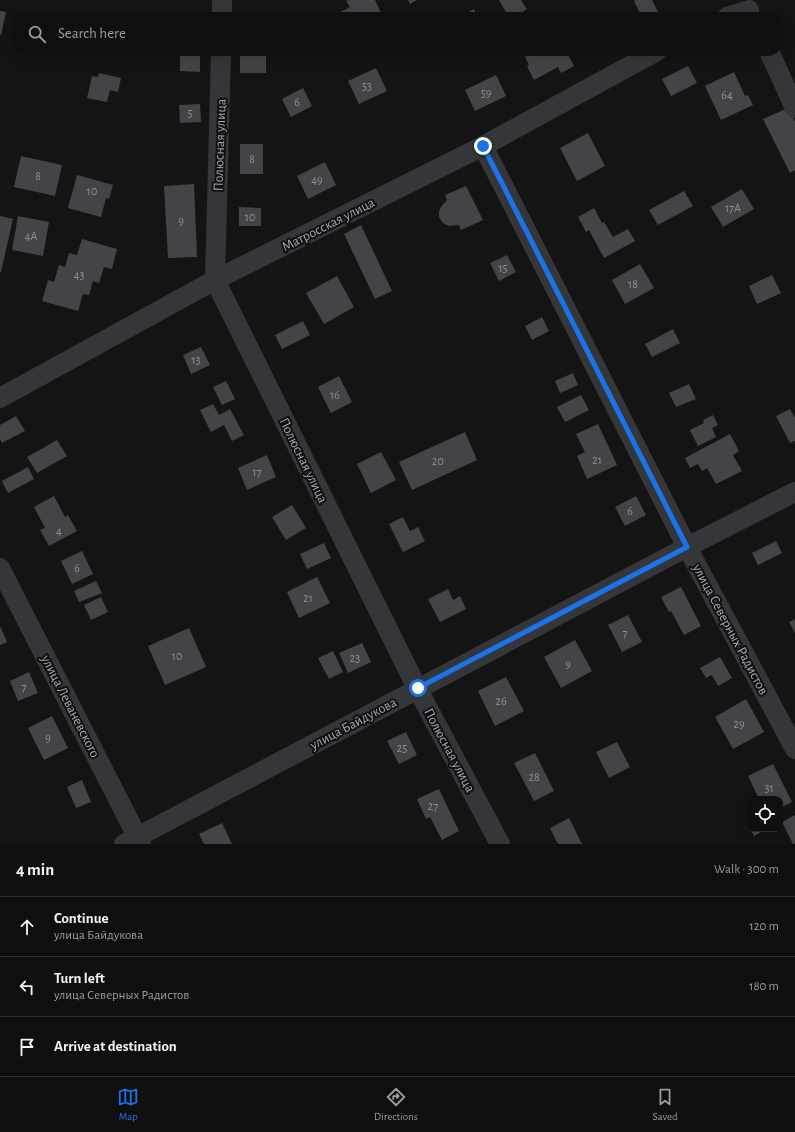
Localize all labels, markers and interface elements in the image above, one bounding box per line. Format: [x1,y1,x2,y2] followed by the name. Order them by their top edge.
[12,12,783,56] search box
[26,23,48,45] icon: search
[58,26,126,41] text: Search here
[362,80,372,92] house number: 53
[481,87,492,99] house number: 59
[721,89,733,101] house number: 64
[294,96,300,108] house number: 6
[211,98,229,192] street label: Полюсная улица
[187,107,193,119] house number: 5
[474,137,492,155] route end
[249,153,255,165] house number: 8
[35,170,41,182] house number: 8
[311,174,323,186] house number: 49
[87,185,97,197] house number: 10
[280,195,378,254] street label: Матросская улица
[725,202,741,214] house number: 17А
[245,211,255,223] house number: 10
[178,215,184,227] house number: 9
[25,230,37,242] house number: 4А
[498,262,508,274] house number: 15
[74,269,84,281] house number: 43
[628,278,638,290] house number: 18
[191,354,201,366] house number: 13
[330,389,340,401] house number: 16
[276,416,330,506] street label: Полюсная улица
[592,454,602,466] house number: 21
[432,455,444,467] house number: 20
[252,466,262,478] house number: 17
[627,505,633,517] house number: 6
[56,525,62,537] house number: 4
[689,561,770,697] street label: улица Северных Радистов
[74,562,80,574] house number: 6
[303,592,313,604] house number: 21
[622,627,628,639] house number: 7
[172,650,182,662] house number: 10
[38,652,102,760] street label: улица Леваневского
[350,652,360,664] house number: 23
[565,658,571,670] house number: 9
[409,679,427,697] route start
[21,681,27,693] house number: 7
[307,695,400,753] street label: улица Байдукова
[495,695,507,707] house number: 26
[421,706,477,795] street label: Полюсная улица
[733,718,745,730] house number: 29
[45,732,51,744] house number: 9
[397,742,407,754] house number: 25
[528,771,540,783] house number: 28
[764,782,774,794] house number: 31
[747,796,783,832] map controls
[747,796,783,832] button: locate
[428,800,438,812] house number: 27
[16,861,54,878] text: 4 min
[714,863,779,876] text: Walk · 300 m
[54,911,109,926] text: Continue
[16,916,38,938] icon: ahead
[749,920,779,933] text: 120 m
[54,929,143,942] text: улица Байдукова
[54,971,105,986] text: Turn left
[16,976,38,998] icon: left
[749,980,779,993] text: 180 m
[54,989,189,1002] text: улица Северных Радистов
[16,1036,38,1058] icon: arrive
[54,1039,177,1054] text: Arrive at destination
[117,1086,139,1123] tab: Map
[374,1086,418,1123] tab: Directions
[652,1086,678,1123] tab: Saved

